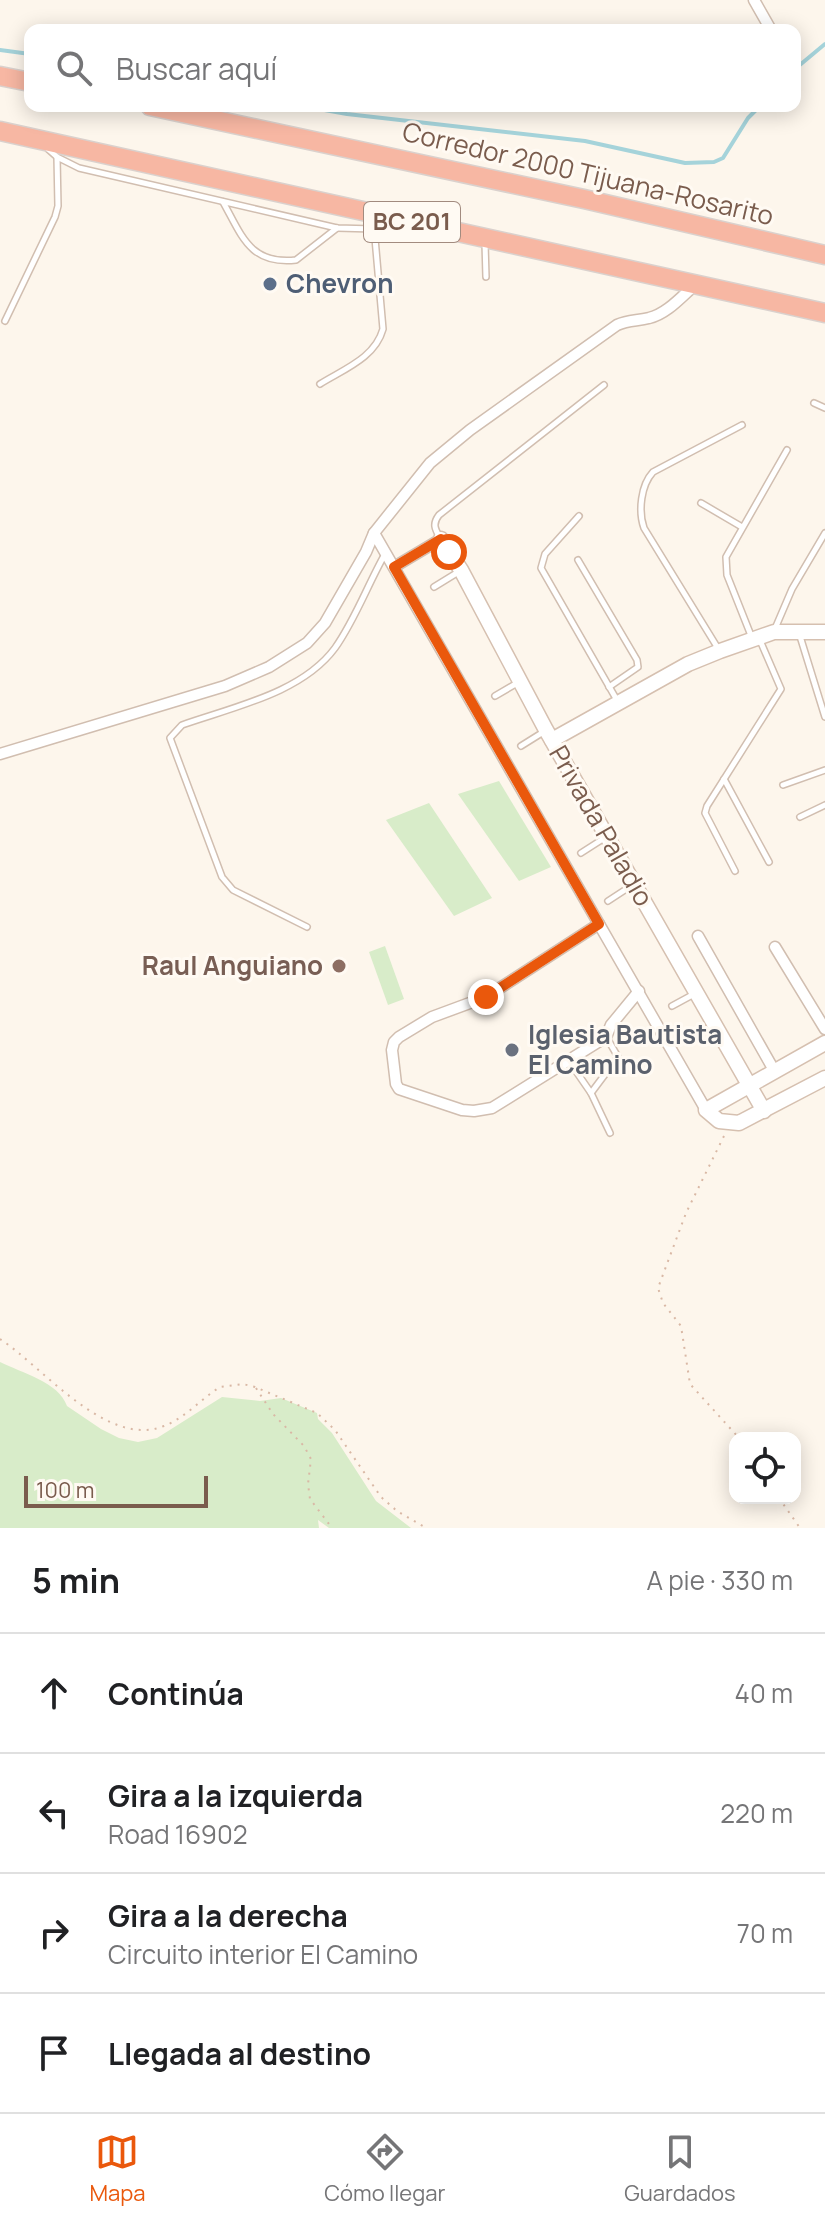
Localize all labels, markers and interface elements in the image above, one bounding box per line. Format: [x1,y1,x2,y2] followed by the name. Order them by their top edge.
[24,24,801,112] search box
[52,46,96,90] icon: search
[116,48,277,89] text: Buscar aquí
[399,113,777,233] street label: Corredor 2000 Tijuana-Rosarito
[364,202,460,242] road number: BC 201
[286,265,393,301] place label: Chevron
[261,275,279,293] marker: Chevron
[431,534,467,570] route start
[541,739,662,912] street label: Privada Paladio
[142,947,323,983] place label: Raul Anguiano
[330,957,348,975] marker: Raul Anguiano
[468,979,504,1015] route end
[528,1016,722,1082] place label: Iglesia Bautista El Camino
[503,1041,521,1059] marker: Iglesia Bautista El Camino
[729,1432,801,1504] map controls
[729,1432,801,1504] button: locate
[24,1472,208,1508] scale bar
[36,1475,94,1505] text: 100 m
[32,1557,120,1603] text: 5 min
[647,1562,793,1598] text: A pie · 330 m
[32,1671,76,1715] icon: ahead
[108,1673,244,1714] text: Continúa
[735,1675,793,1711] text: 40 m
[108,1775,363,1816] text: Gira a la izquierda
[32,1791,76,1835] icon: left
[720,1795,793,1831] text: 220 m
[108,1816,248,1852] text: Road 16902
[108,1895,348,1936] text: Gira a la derecha
[32,1911,76,1955] icon: right
[737,1915,793,1951] text: 70 m
[108,1936,418,1972] text: Circuito interior El Camino
[32,2031,76,2075] icon: arrive
[108,2033,371,2074] text: Llegada al destino
[89,2130,145,2208] tab: Mapa
[324,2130,445,2208] tab: Cómo llegar
[624,2130,736,2208] tab: Guardados

